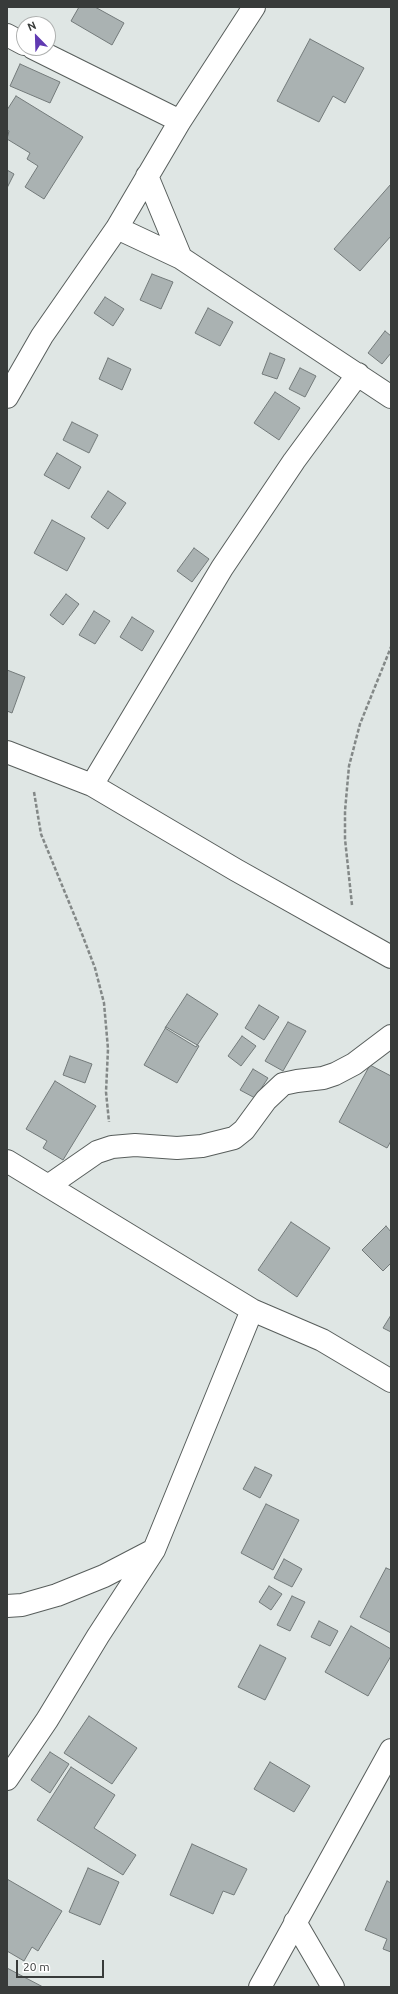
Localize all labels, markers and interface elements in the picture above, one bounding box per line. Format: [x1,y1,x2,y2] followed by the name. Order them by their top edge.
[16,16,56,56] north arrow
[26,19,38,33] text: N
[18,1952,106,1978] scale bar
[23,1960,50,1973] text: 20 m

